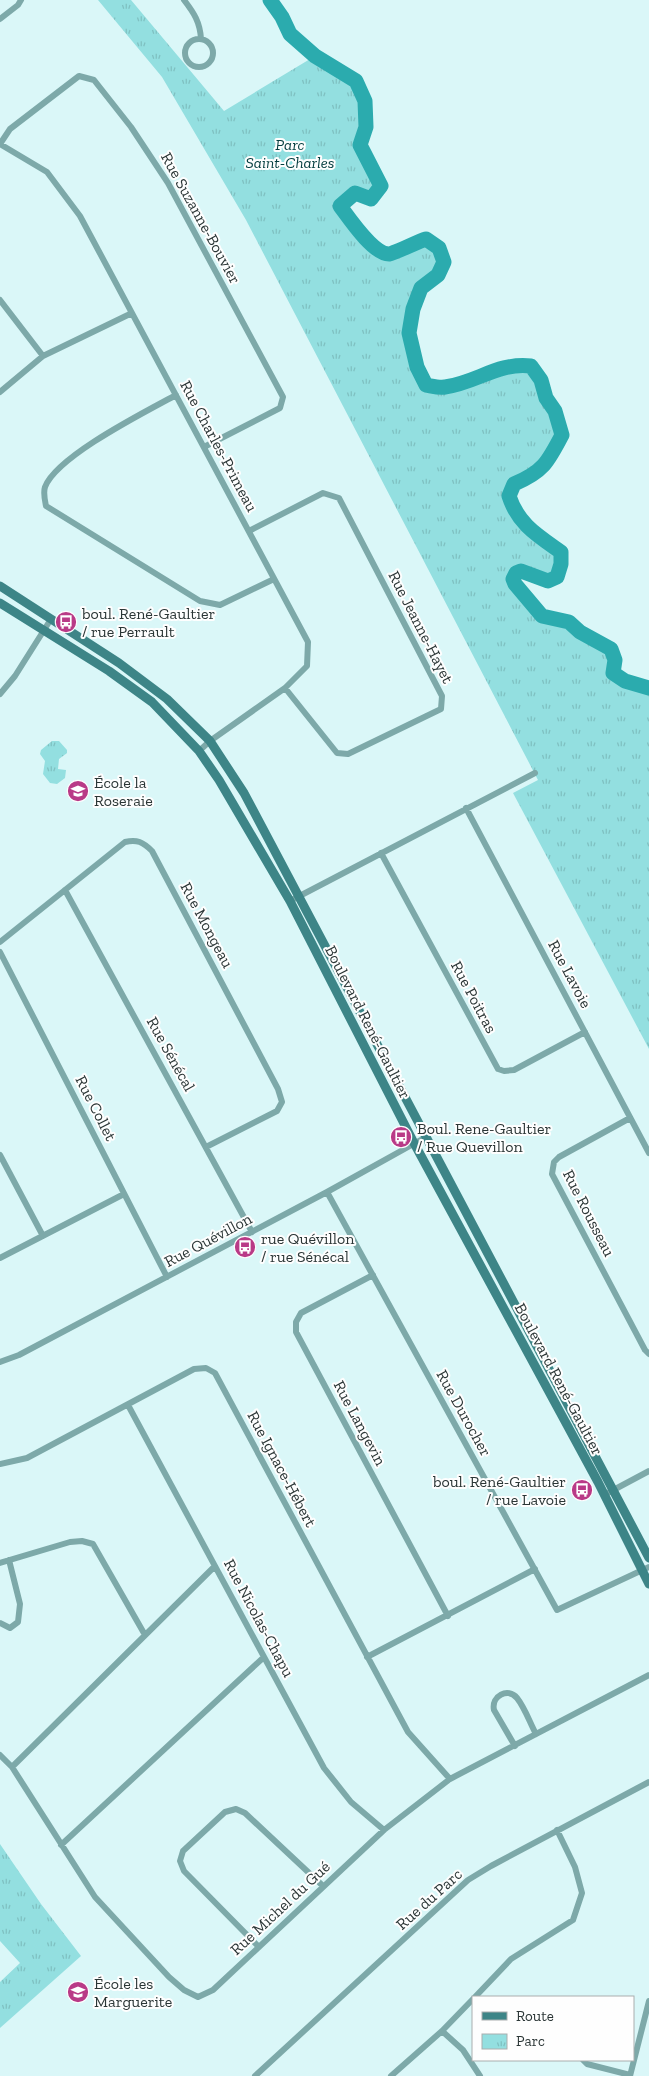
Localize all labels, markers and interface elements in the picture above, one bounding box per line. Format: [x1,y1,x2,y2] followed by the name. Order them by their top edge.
[245,135,335,172] park label: Parc Saint-Charles
[157,149,245,287] street label: Rue Suzanne-Bouvier
[176,377,262,515] street label: Rue Charles-Primeau
[384,568,458,686] street label: Rue Jeanne-Hayet
[81,604,215,641] place label: boul. René-Gaultier / rue Perrault
[54,610,78,634] bus stop icon: boul. René-Gaultier / rue Perrault
[94,773,153,810] place label: École la Roseraie
[66,779,90,803] school or university icon: École la Roseraie
[177,879,237,971] street label: Rue Mongeau
[544,937,596,1011] street label: Rue Lavoie
[321,942,415,1102] street label: Boulevard René-Gaultier
[447,958,501,1036] street label: Rue Poitras
[143,1013,199,1095] street label: Rue Sénécal
[72,1072,120,1144] street label: Rue Collet
[417,1119,552,1156] place label: Boul. Rene-Gaultier / Rue Quevillon
[389,1125,413,1149] bus stop icon: Boul. Rene-Gaultier / Rue Quevillon
[559,1166,619,1260] street label: Rue Rousseau
[161,1209,256,1271] street label: Rue Quévillon
[261,1229,355,1266] place label: rue Quévillon / rue Sénécal
[233,1235,257,1259] bus stop icon: rue Quévillon / rue Sénécal
[511,1300,607,1459] street label: Boulevard René-Gaultier
[432,1367,496,1460] street label: Rue Durocher
[330,1377,391,1469] street label: Rue Langevin
[243,1408,321,1530] street label: Rue Ignace-Hébert
[432,1472,566,1509] place label: boul. René-Gaultier / rue Lavoie
[570,1478,594,1502] bus stop icon: boul. René-Gaultier / rue Lavoie
[220,1556,298,1680] street label: Rue Nicolas-Chapu
[226,1857,334,1959] street label: Rue Michel du Gué
[392,1864,466,1934] street label: Rue du Parc
[94,1974,172,2011] place label: École les Marguerite
[66,1980,90,2004] school or university icon: École les Marguerite
[472,1996,634,2061] legend
[516,2007,554,2025] text: Route
[516,2032,545,2050] text: Parc

